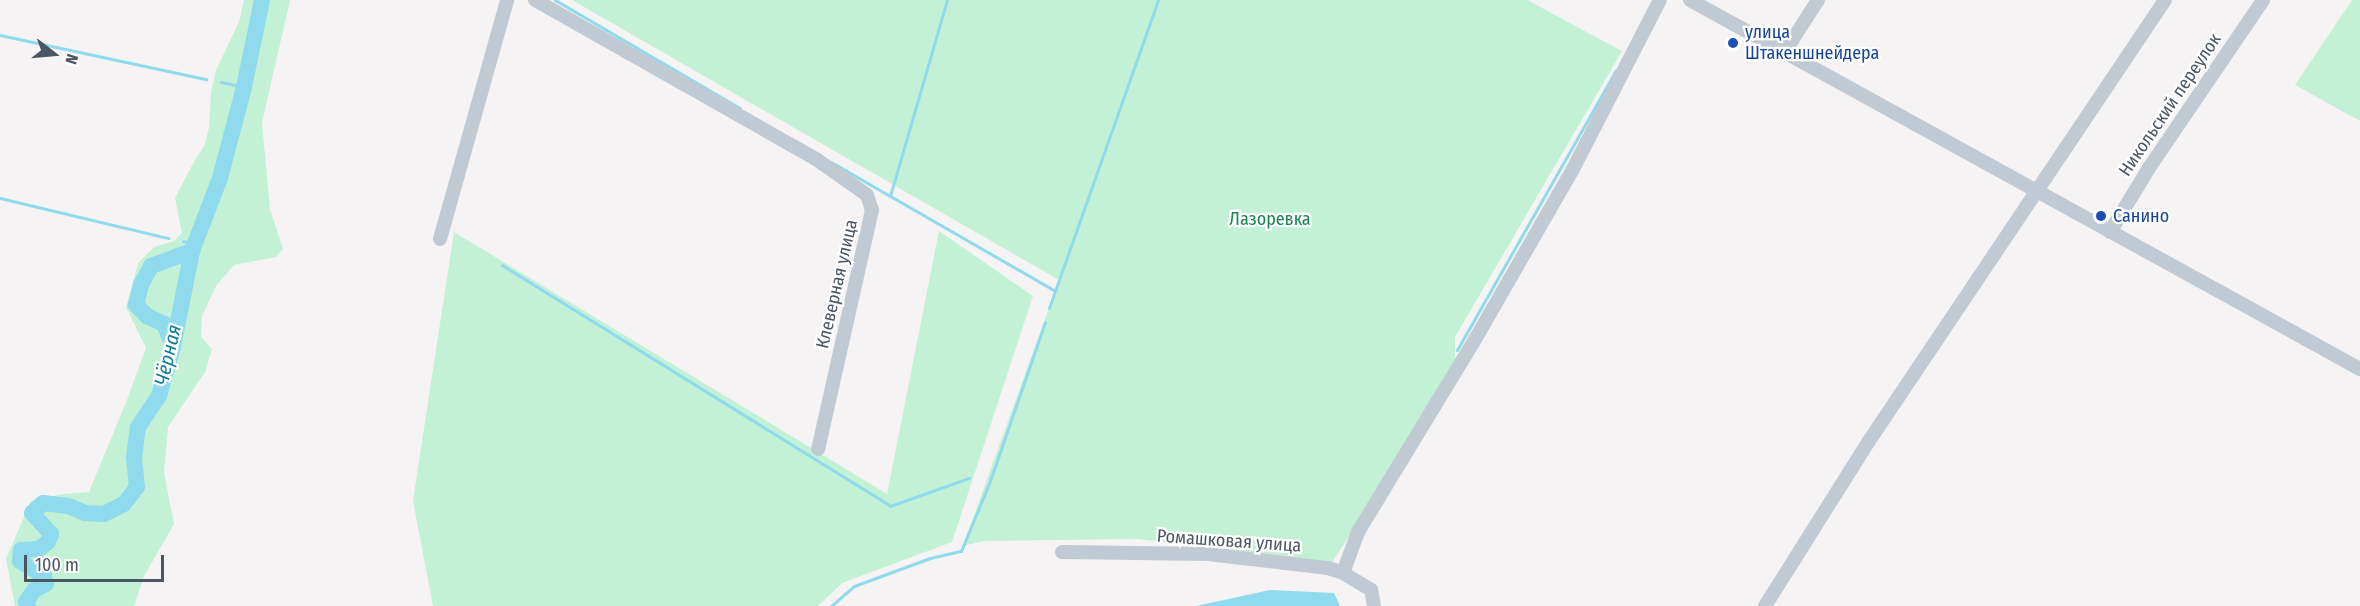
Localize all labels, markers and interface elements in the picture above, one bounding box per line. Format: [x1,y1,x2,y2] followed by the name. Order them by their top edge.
[1745,22,1879,64] place label: улица Штакеншнейдера
[24,24,84,84] north arrow
[2114,30,2226,180] street label: Никольский переулок
[1726,36,1740,50] marker: улица Штакеншнейдера
[61,52,82,66] text: N
[2113,205,2169,227] place label: Санино
[1229,208,1311,230] park label: Лазоревка
[2094,209,2108,223] marker: Санино
[812,217,862,351] street label: Клеверная улица
[149,322,187,388] water label: Чёрная
[1156,525,1302,557] street label: Ромашковая улица
[27,543,166,581] scale bar
[35,554,79,576] text: 100 m

